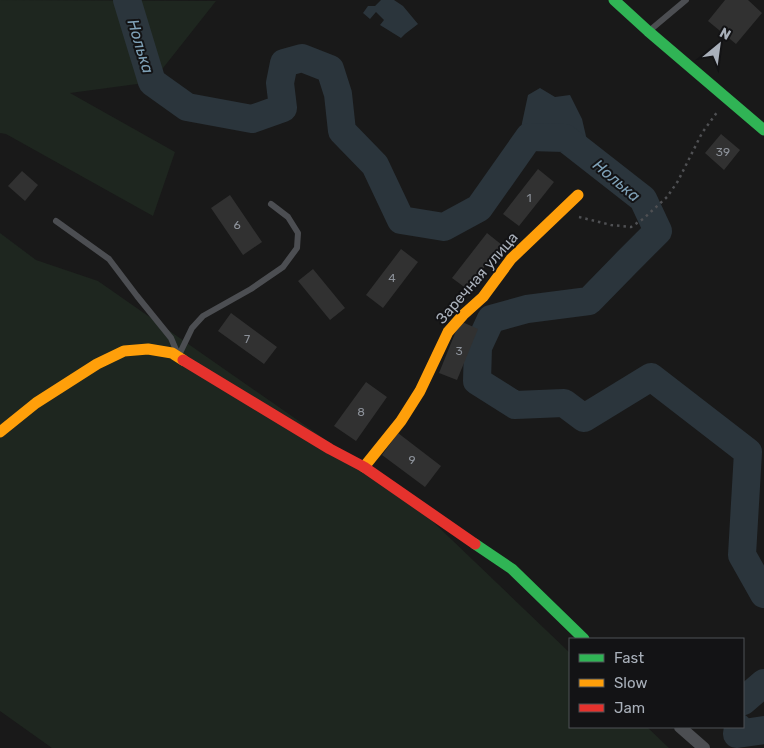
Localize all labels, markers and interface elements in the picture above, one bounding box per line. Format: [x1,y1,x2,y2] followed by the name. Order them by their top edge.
[123,17,158,76] water label: Нолька
[694,20,744,70] north arrow
[717,24,734,44] text: N
[716,145,730,159] house number: 39
[589,155,644,206] water label: Нолька
[526,191,532,205] house number: 1
[233,218,241,232] house number: 6
[432,228,522,328] street label: Заречная улица
[388,271,396,285] house number: 4
[244,332,250,346] house number: 7
[455,344,463,358] house number: 3
[357,405,365,419] house number: 8
[408,453,416,467] house number: 9
[569,638,744,728] legend
[614,649,644,667] text: Fast
[614,674,647,692] text: Slow
[614,699,645,717] text: Jam

